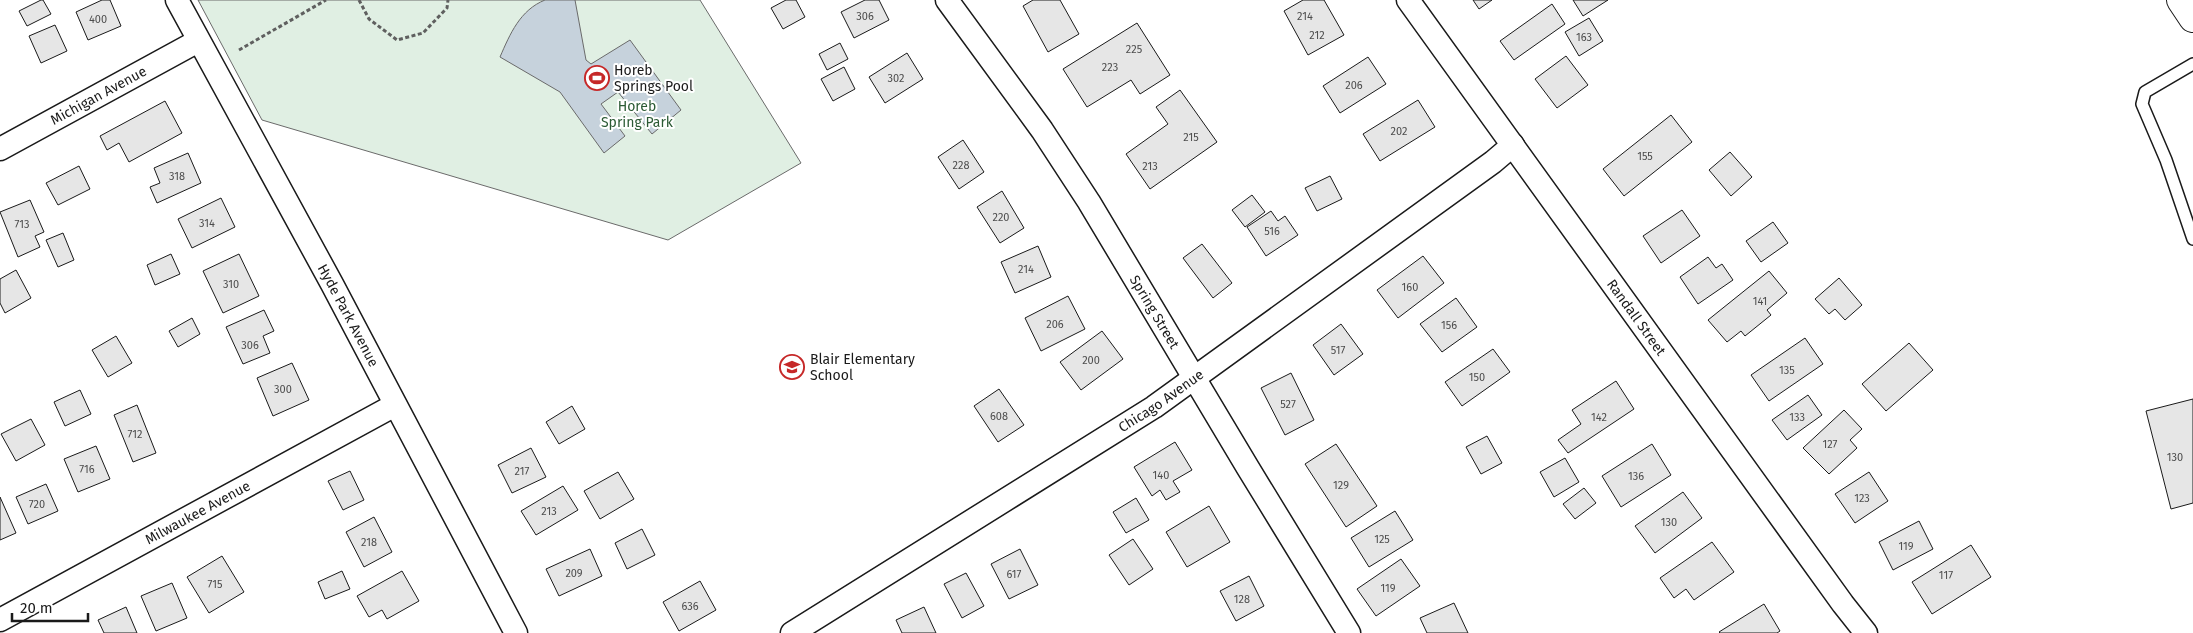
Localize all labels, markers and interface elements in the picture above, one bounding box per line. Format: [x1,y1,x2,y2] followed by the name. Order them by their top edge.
[856,10,874,23] house number: 306
[1297,10,1313,23] house number: 214
[89,13,107,26] house number: 400
[1309,29,1325,42] house number: 212
[1576,31,1592,44] house number: 163
[1126,43,1143,56] house number: 225
[1102,61,1118,74] house number: 223
[47,62,149,128] street label: Michigan Avenue
[614,62,693,95] place label: Horeb Springs Pool
[584,65,610,91] sports icon: Horeb Springs Pool
[888,72,904,85] house number: 302
[1345,79,1363,92] house number: 206
[601,98,674,131] park label: Horeb Spring Park
[1391,125,1407,138] house number: 202
[1183,131,1199,144] house number: 215
[1637,150,1653,163] house number: 155
[953,159,969,172] house number: 228
[1142,160,1158,173] house number: 213
[169,170,185,183] house number: 318
[992,211,1010,224] house number: 220
[199,217,215,230] house number: 314
[15,218,29,231] house number: 713
[1264,225,1280,238] house number: 516
[314,261,383,370] street label: Hyde Park Avenue
[1018,263,1034,276] house number: 214
[1126,272,1184,352] street label: Spring Street
[1603,276,1670,360] street label: Randall Street
[223,278,239,291] house number: 310
[1402,281,1418,294] house number: 160
[1753,295,1767,308] house number: 141
[1046,318,1064,331] house number: 206
[1441,319,1457,332] house number: 156
[241,339,259,352] house number: 306
[1331,344,1345,357] house number: 517
[810,351,915,384] place label: Blair Elementary School
[779,354,805,380] school or university icon: Blair Elementary School
[1082,354,1100,367] house number: 200
[1779,364,1795,377] house number: 135
[1115,366,1207,436] street label: Chicago Avenue
[1469,371,1485,384] house number: 150
[274,383,292,396] house number: 300
[1280,398,1296,411] house number: 527
[990,410,1008,423] house number: 608
[1591,411,1607,424] house number: 142
[1789,411,1805,424] house number: 133
[128,428,142,441] house number: 712
[1823,438,1838,451] house number: 127
[2167,451,2183,464] house number: 130
[79,463,95,476] house number: 716
[515,465,530,478] house number: 217
[1153,469,1169,482] house number: 140
[1628,470,1644,483] house number: 136
[142,477,253,548] street label: Milwaukee Avenue
[1333,479,1349,492] house number: 129
[1854,492,1870,505] house number: 123
[29,498,45,511] house number: 720
[541,505,557,518] house number: 213
[1661,516,1677,529] house number: 130
[1374,533,1390,546] house number: 125
[361,536,377,549] house number: 218
[1898,540,1914,553] house number: 119
[565,567,583,580] house number: 209
[1007,568,1022,581] house number: 617
[1939,569,1953,582] house number: 117
[208,578,223,591] house number: 715
[1380,582,1396,595] house number: 119
[12,590,89,622] scale bar
[1234,593,1250,606] house number: 128
[20,599,53,617] text: 20 m
[681,600,699,613] house number: 636

